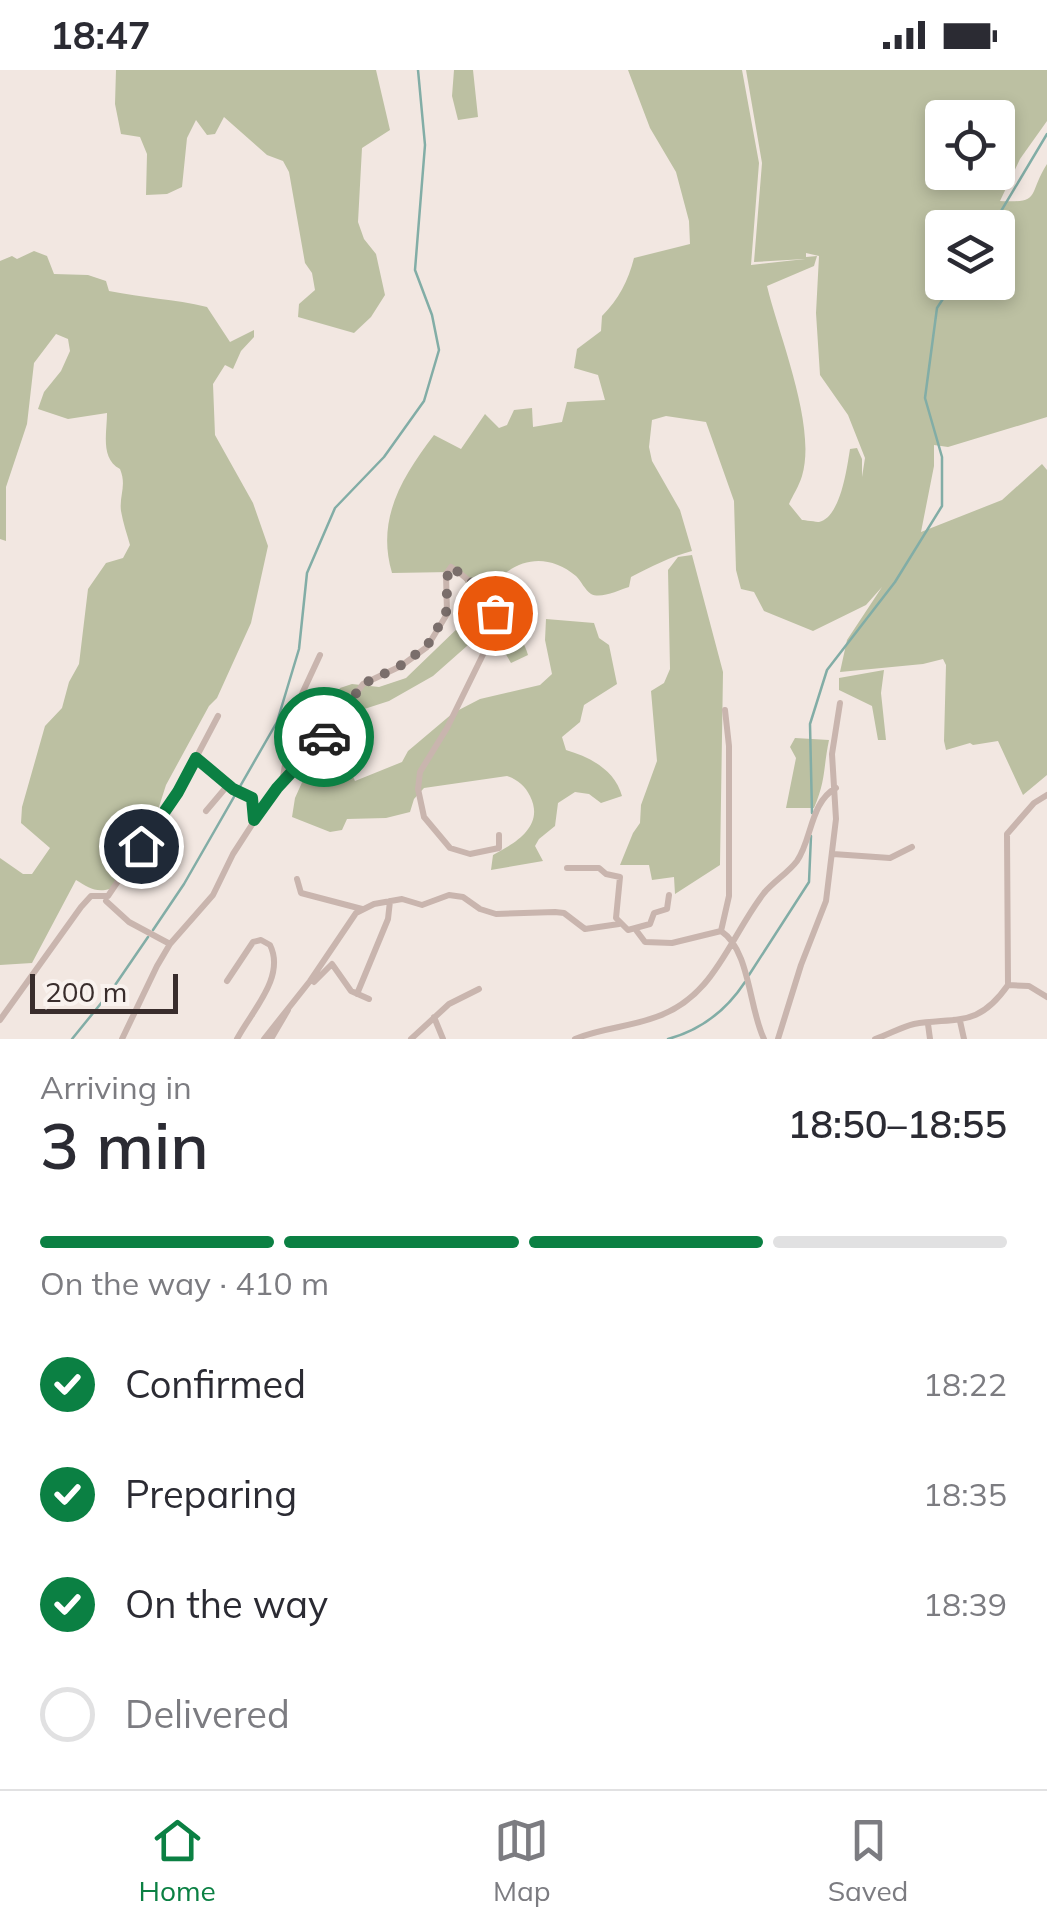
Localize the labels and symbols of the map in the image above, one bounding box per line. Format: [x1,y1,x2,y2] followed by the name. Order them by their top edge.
[453,571,538,656] pin
[274,687,374,787] courier
[99,804,184,889] pin
[30,969,178,1014] scale bar

